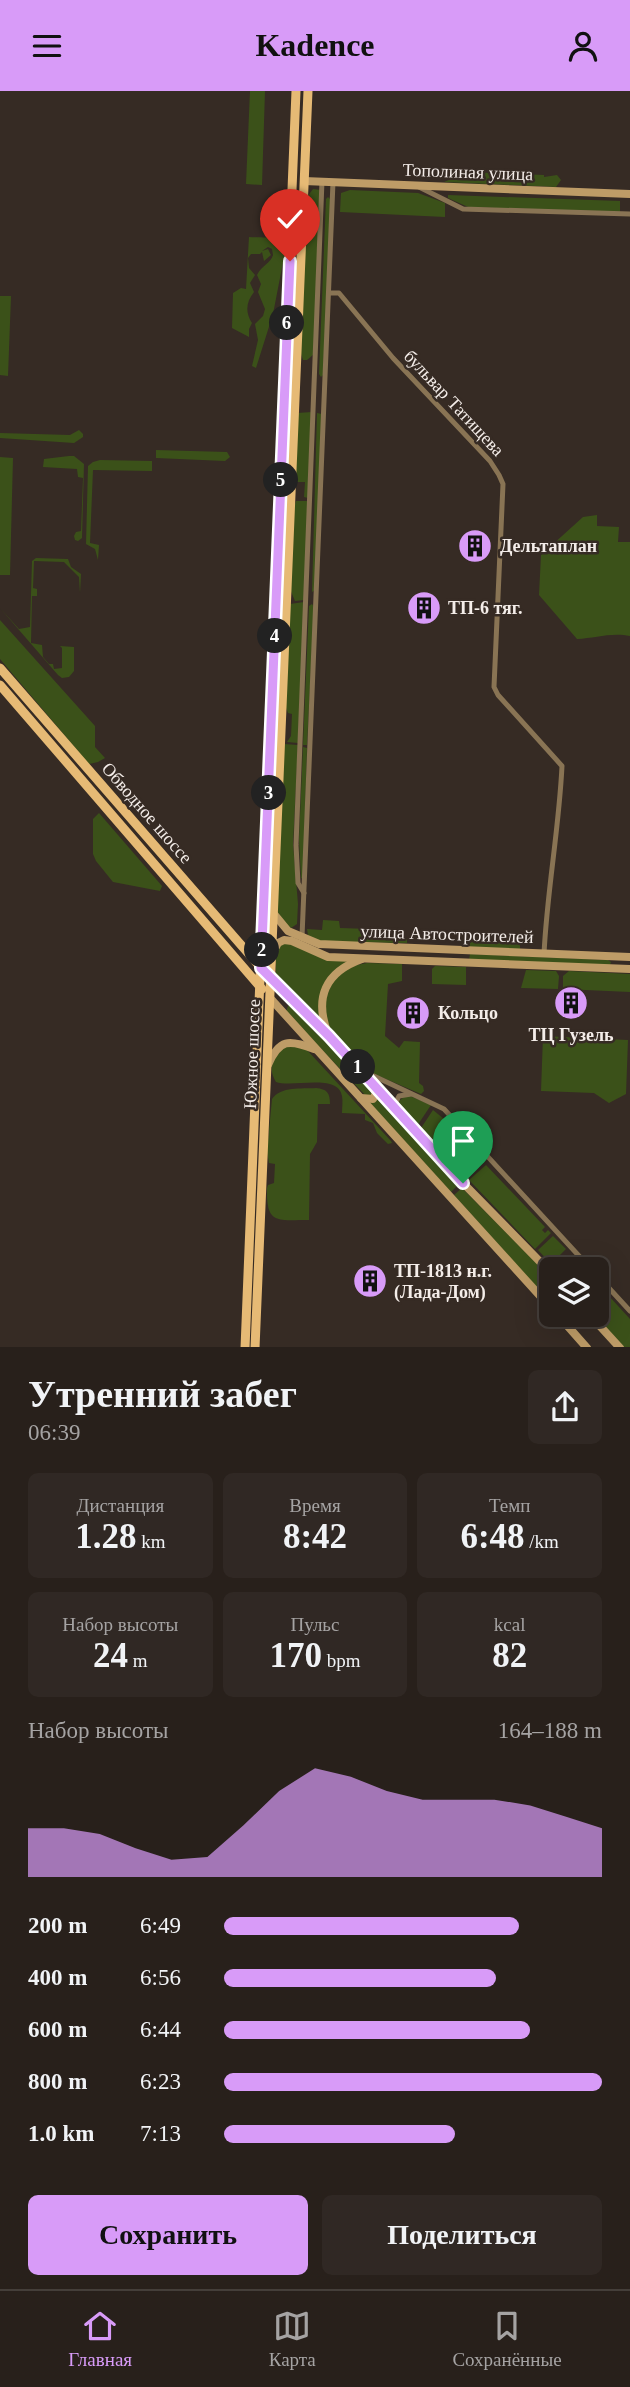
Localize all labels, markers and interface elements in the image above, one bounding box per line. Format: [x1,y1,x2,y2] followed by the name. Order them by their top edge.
[28,27,66,65] icon: menu
[255,27,375,63] text: Kadence
[564,27,602,65] icon: person
[402,160,534,184] street label: Тополиная улица
[260,189,320,261] pin
[271,200,309,238] icon: check
[270,306,304,341] pin: 6
[282,312,291,333] text: 6
[400,346,508,460] street label: бульвар Татищева
[264,463,298,497] pin: 5
[276,469,285,490] text: 5
[456,527,494,565] building icon: Дельтаплан
[500,536,597,556] place label: Дельтаплан
[405,589,443,627] building icon: ТП-6 тяг.
[448,598,523,618] place label: ТП-6 тяг.
[258,619,292,653] pin: 4
[270,625,279,646] text: 4
[98,759,196,867] street label: Обводное шоссе
[252,775,286,811] pin: 3
[264,782,273,803] text: 3
[360,921,534,947] street label: улица Автостроителей
[244,933,280,967] pin: 2
[257,939,266,960] text: 2
[552,984,590,1022] building icon: ТЦ Гузель
[394,994,432,1032] building icon: Кольцо
[240,999,264,1109] street label: Южное шоссе
[438,1003,498,1023] place label: Кольцо
[528,1025,614,1045] place label: ТЦ Гузель
[340,1049,376,1084] pin: 1
[353,1056,362,1077] text: 1
[433,1111,493,1183] pin
[444,1122,482,1160] icon: arrive
[539,1257,609,1327] map controls
[539,1257,609,1327] button: layers
[394,1261,492,1303] place label: ТП-1813 н.г. (Лада-Дом)
[351,1262,389,1300] building icon: ТП-1813 н.г. (Лада-Дом)
[528,1370,602,1444] button: share
[28,1373,297,1415] text: Утренний забег
[28,1420,80,1445] text: 06:39
[76,1495,164,1516] text: Дистанция
[289,1495,341,1516] text: Время
[489,1495,530,1516] text: Темп
[75,1517,136,1556] text: 1.28
[283,1517,347,1556] text: 8:42
[460,1517,525,1556] text: 6:48
[136,1531,165,1552] text: km
[525,1531,559,1552] text: /km
[62,1614,178,1635] text: Набор высоты
[291,1614,339,1635] text: Пульс
[494,1614,525,1635] text: kcal
[93,1636,128,1675] text: 24
[269,1636,322,1675] text: 170
[492,1636,527,1675] text: 82
[128,1650,148,1671] text: m
[322,1650,361,1671] text: bpm
[28,1718,169,1743] text: Набор высоты
[498,1718,602,1743] text: 164–188 m
[28,1913,87,1938] text: 200 m
[140,1913,181,1938] text: 6:49
[28,1965,87,1990] text: 400 m
[140,1965,181,1990] text: 6:56
[28,2017,87,2042] text: 600 m
[140,2017,181,2042] text: 6:44
[28,2069,87,2094] text: 800 m
[140,2069,181,2094] text: 6:23
[28,2121,94,2146] text: 1.0 km
[140,2121,181,2146] text: 7:13
[28,2195,308,2275] button: Сохранить
[322,2195,602,2275] button: Поделиться
[68,2307,132,2371] tab: Главная
[269,2307,316,2371] tab: Карта
[452,2307,562,2371] tab: Сохранённые

